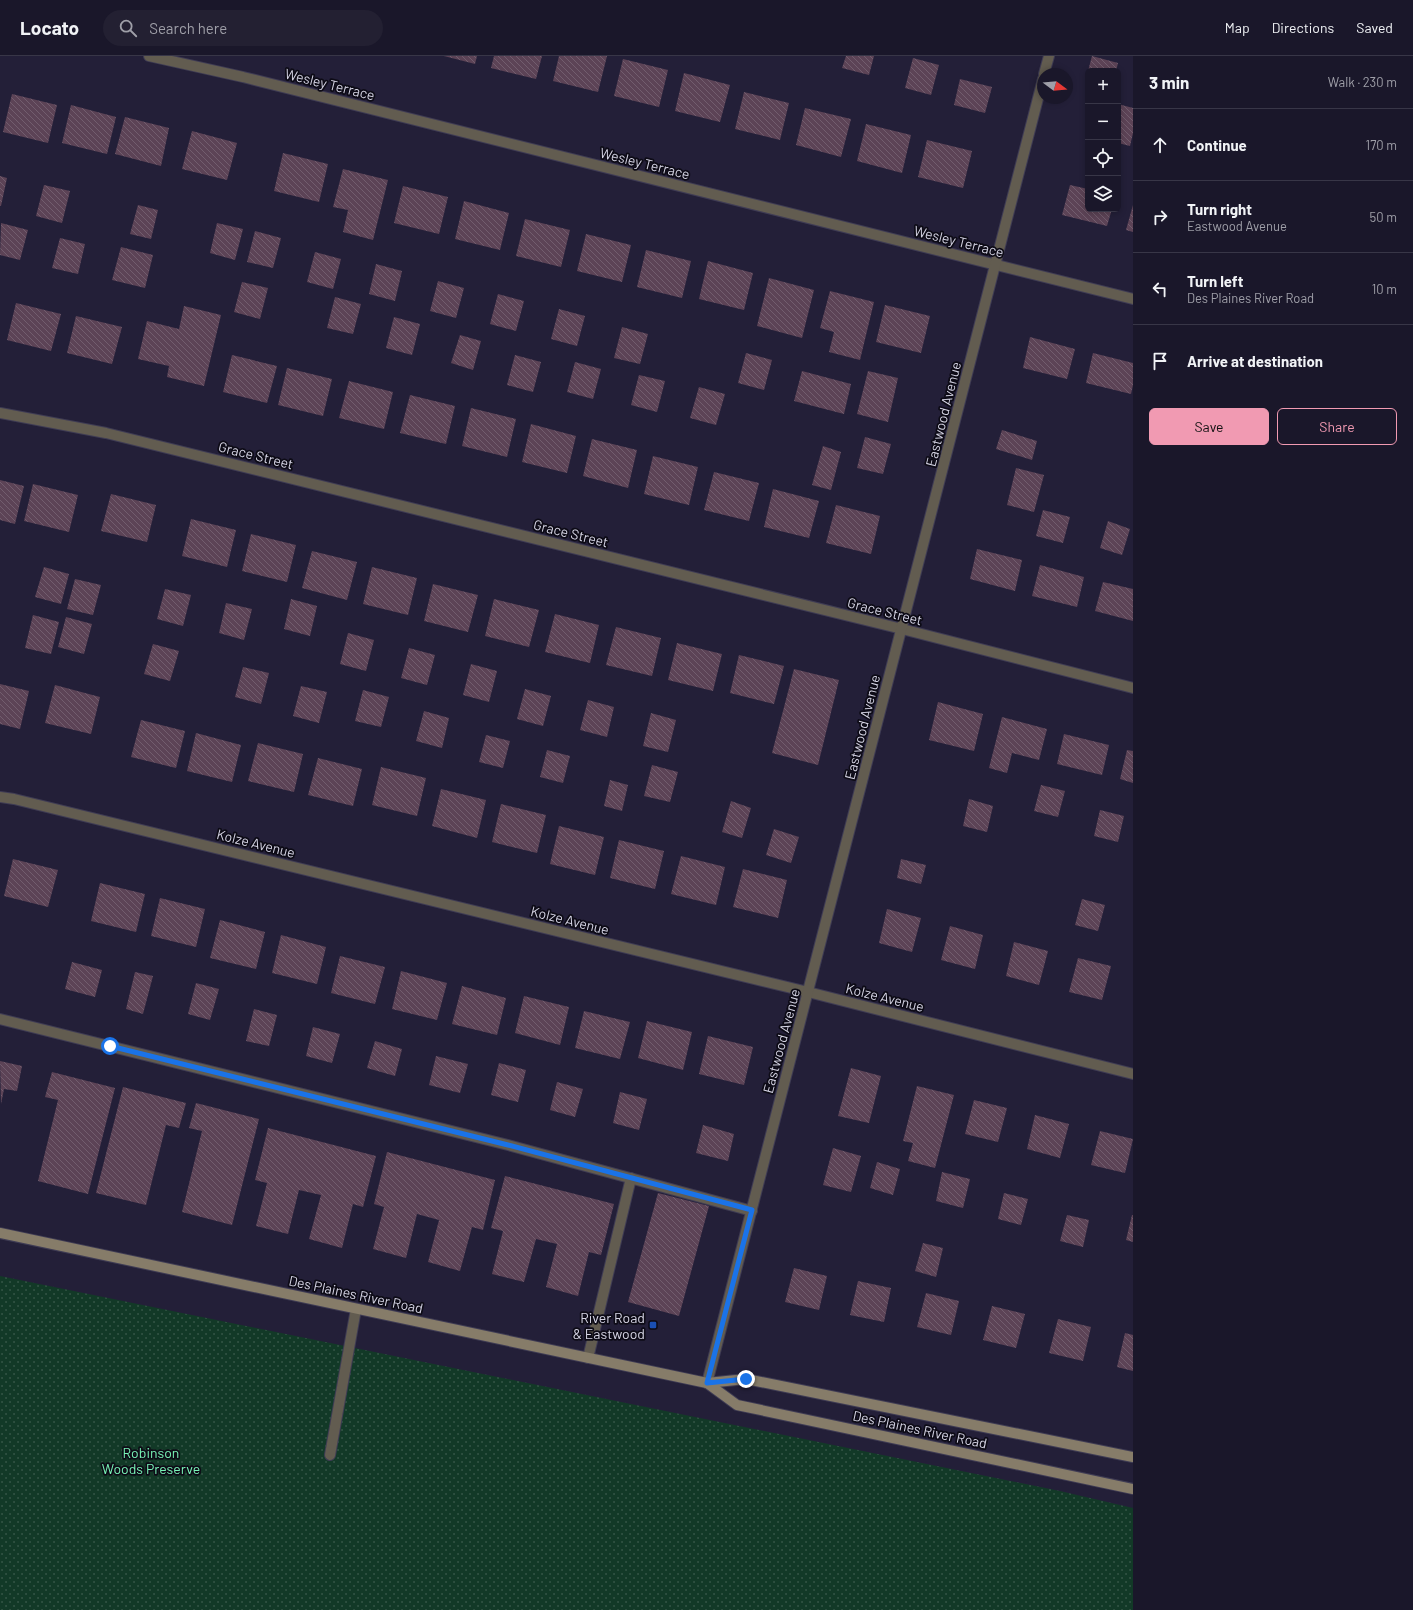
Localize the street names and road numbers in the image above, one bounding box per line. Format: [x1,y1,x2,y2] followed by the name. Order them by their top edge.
[283,65,377,103] street label: Wesley Terrace
[598,144,692,182] street label: Wesley Terrace
[912,222,1006,260] street label: Wesley Terrace
[922,360,964,468] street label: Eastwood Avenue
[217,437,295,473] street label: Grace Street
[532,515,610,551] street label: Grace Street
[846,593,924,629] street label: Grace Street
[841,673,883,781] street label: Eastwood Avenue
[215,825,297,861] street label: Kolze Avenue
[529,902,611,938] street label: Kolze Avenue
[844,979,926,1015] street label: Kolze Avenue
[759,987,803,1095] street label: Eastwood Avenue
[287,1271,425,1317] street label: Des Plaines River Road
[851,1406,989,1452] street label: Des Plaines River Road

